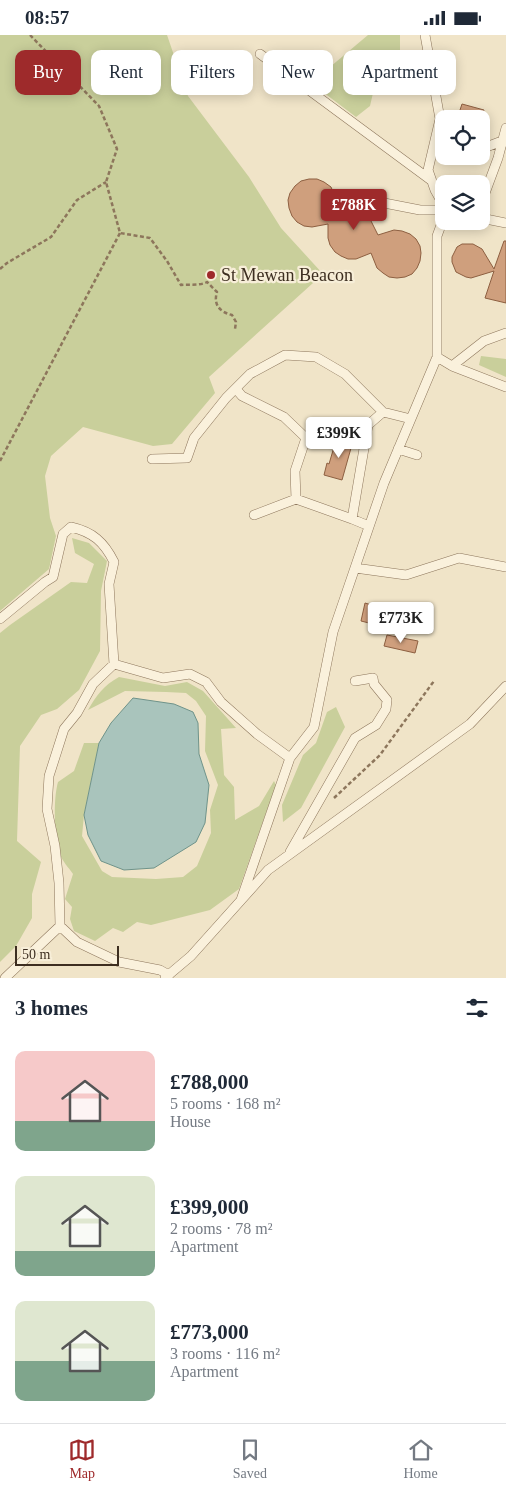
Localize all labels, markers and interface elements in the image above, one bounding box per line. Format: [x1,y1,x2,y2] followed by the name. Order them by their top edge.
[25,7,69,28] text: 08:57
[15,50,81,95] chip: Buy
[91,50,161,95] chip: Rent
[171,50,253,95] chip: Filters
[263,50,333,95] chip: New
[343,50,456,95] chip: Apartment
[435,110,490,230] map controls
[435,110,490,165] button: locate
[435,175,490,230] button: layers
[319,189,389,231] pin: £788K
[332,196,376,213] text: £788K
[221,265,353,285] place label: St Mewan Beacon
[205,269,217,281] marker: St Mewan Beacon
[304,417,374,459] pin: £399K
[317,424,361,441] text: £399K
[366,601,436,644] pin: £773K
[379,609,423,626] text: £773K
[15,943,119,966] scale bar
[22,947,50,962] text: 50 m
[463,994,491,1022] icon: filters
[15,996,88,1020] text: 3 homes
[170,1070,249,1094] text: £788,000
[55,1071,115,1131] icon: home
[170,1095,281,1112] text: 5 rooms · 168 m²
[170,1113,211,1130] text: House
[170,1195,249,1219] text: £399,000
[55,1196,115,1256] icon: home
[170,1220,273,1237] text: 2 rooms · 78 m²
[170,1238,238,1255] text: Apartment
[170,1320,249,1344] text: £773,000
[55,1321,115,1381] icon: home
[170,1345,280,1362] text: 3 rooms · 116 m²
[170,1363,238,1380] text: Apartment
[68,1436,96,1482] tab: Map
[233,1436,267,1482] tab: Saved
[404,1436,438,1482] tab: Home

